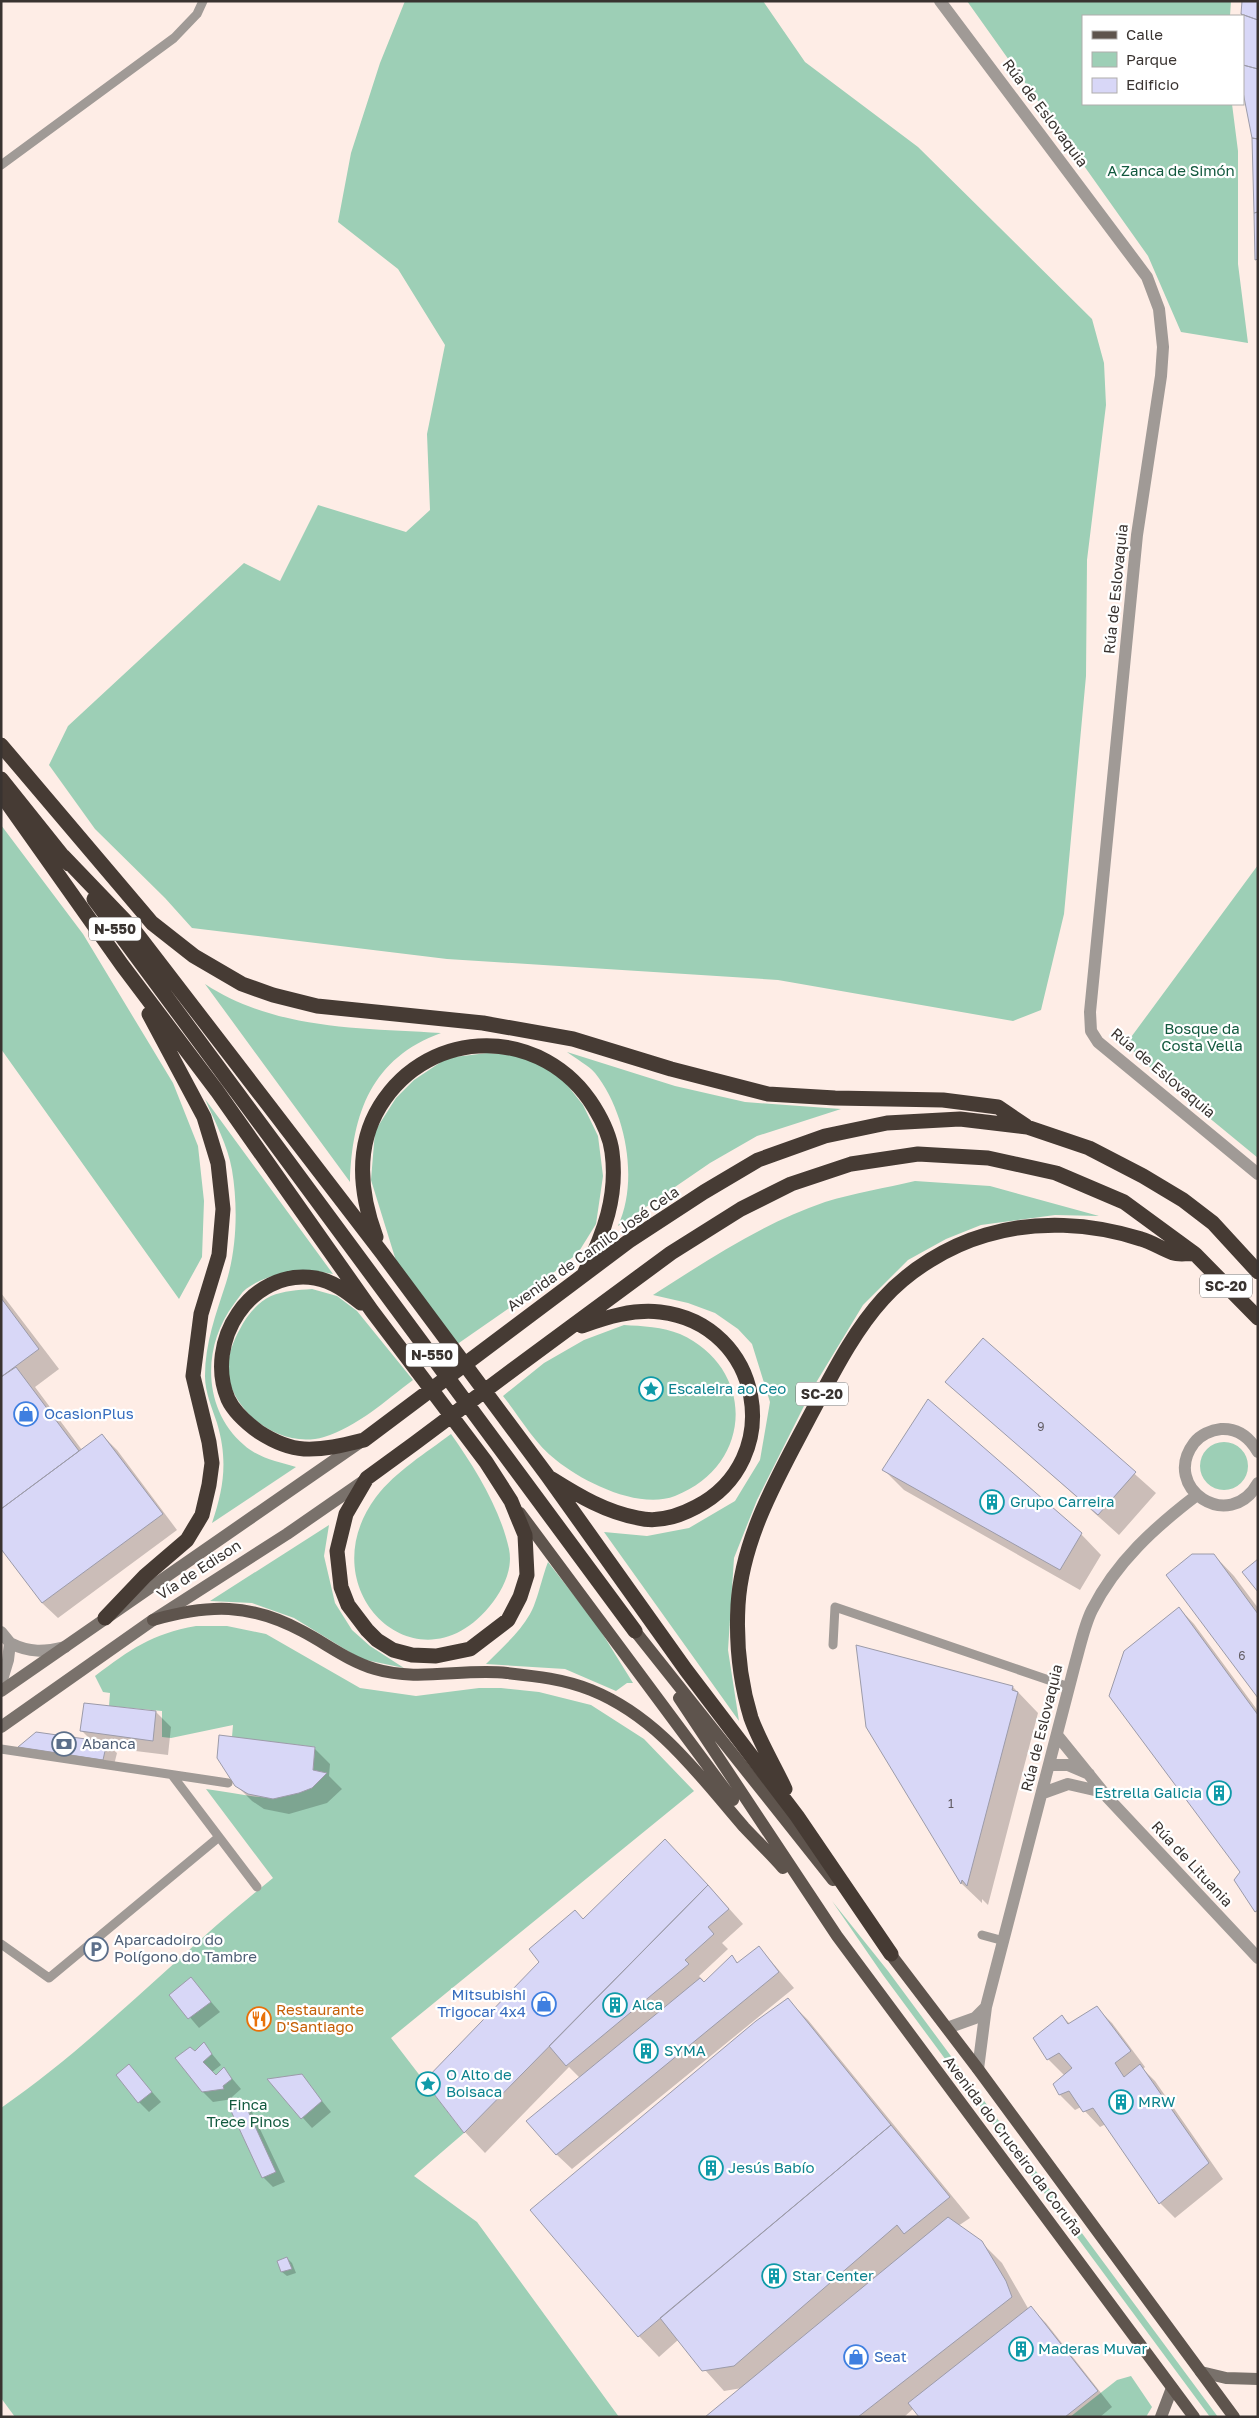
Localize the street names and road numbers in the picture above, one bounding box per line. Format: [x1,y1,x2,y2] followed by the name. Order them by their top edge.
[999,55,1092,170] street label: Rúa de Eslovaquia
[1099,523,1131,655] street label: Rúa de Eslovaquia
[89,918,141,941] road number: N-550
[1108,1023,1219,1121] street label: Rúa de Eslovaquia
[503,1182,682,1315] street label: Avenida de Camilo José Cela
[1200,1274,1252,1298] road number: SC-20
[406,1344,458,1366] road number: N-550
[796,1382,848,1406] road number: SC-20
[153,1535,244,1603] street label: Vía de Edison
[1017,1662,1066,1793] street label: Rúa de Eslovaquia
[1148,1817,1237,1910] street label: Rúa de Lituania
[940,2052,1087,2239] street label: Avenida do Cruceiro da Coruña

